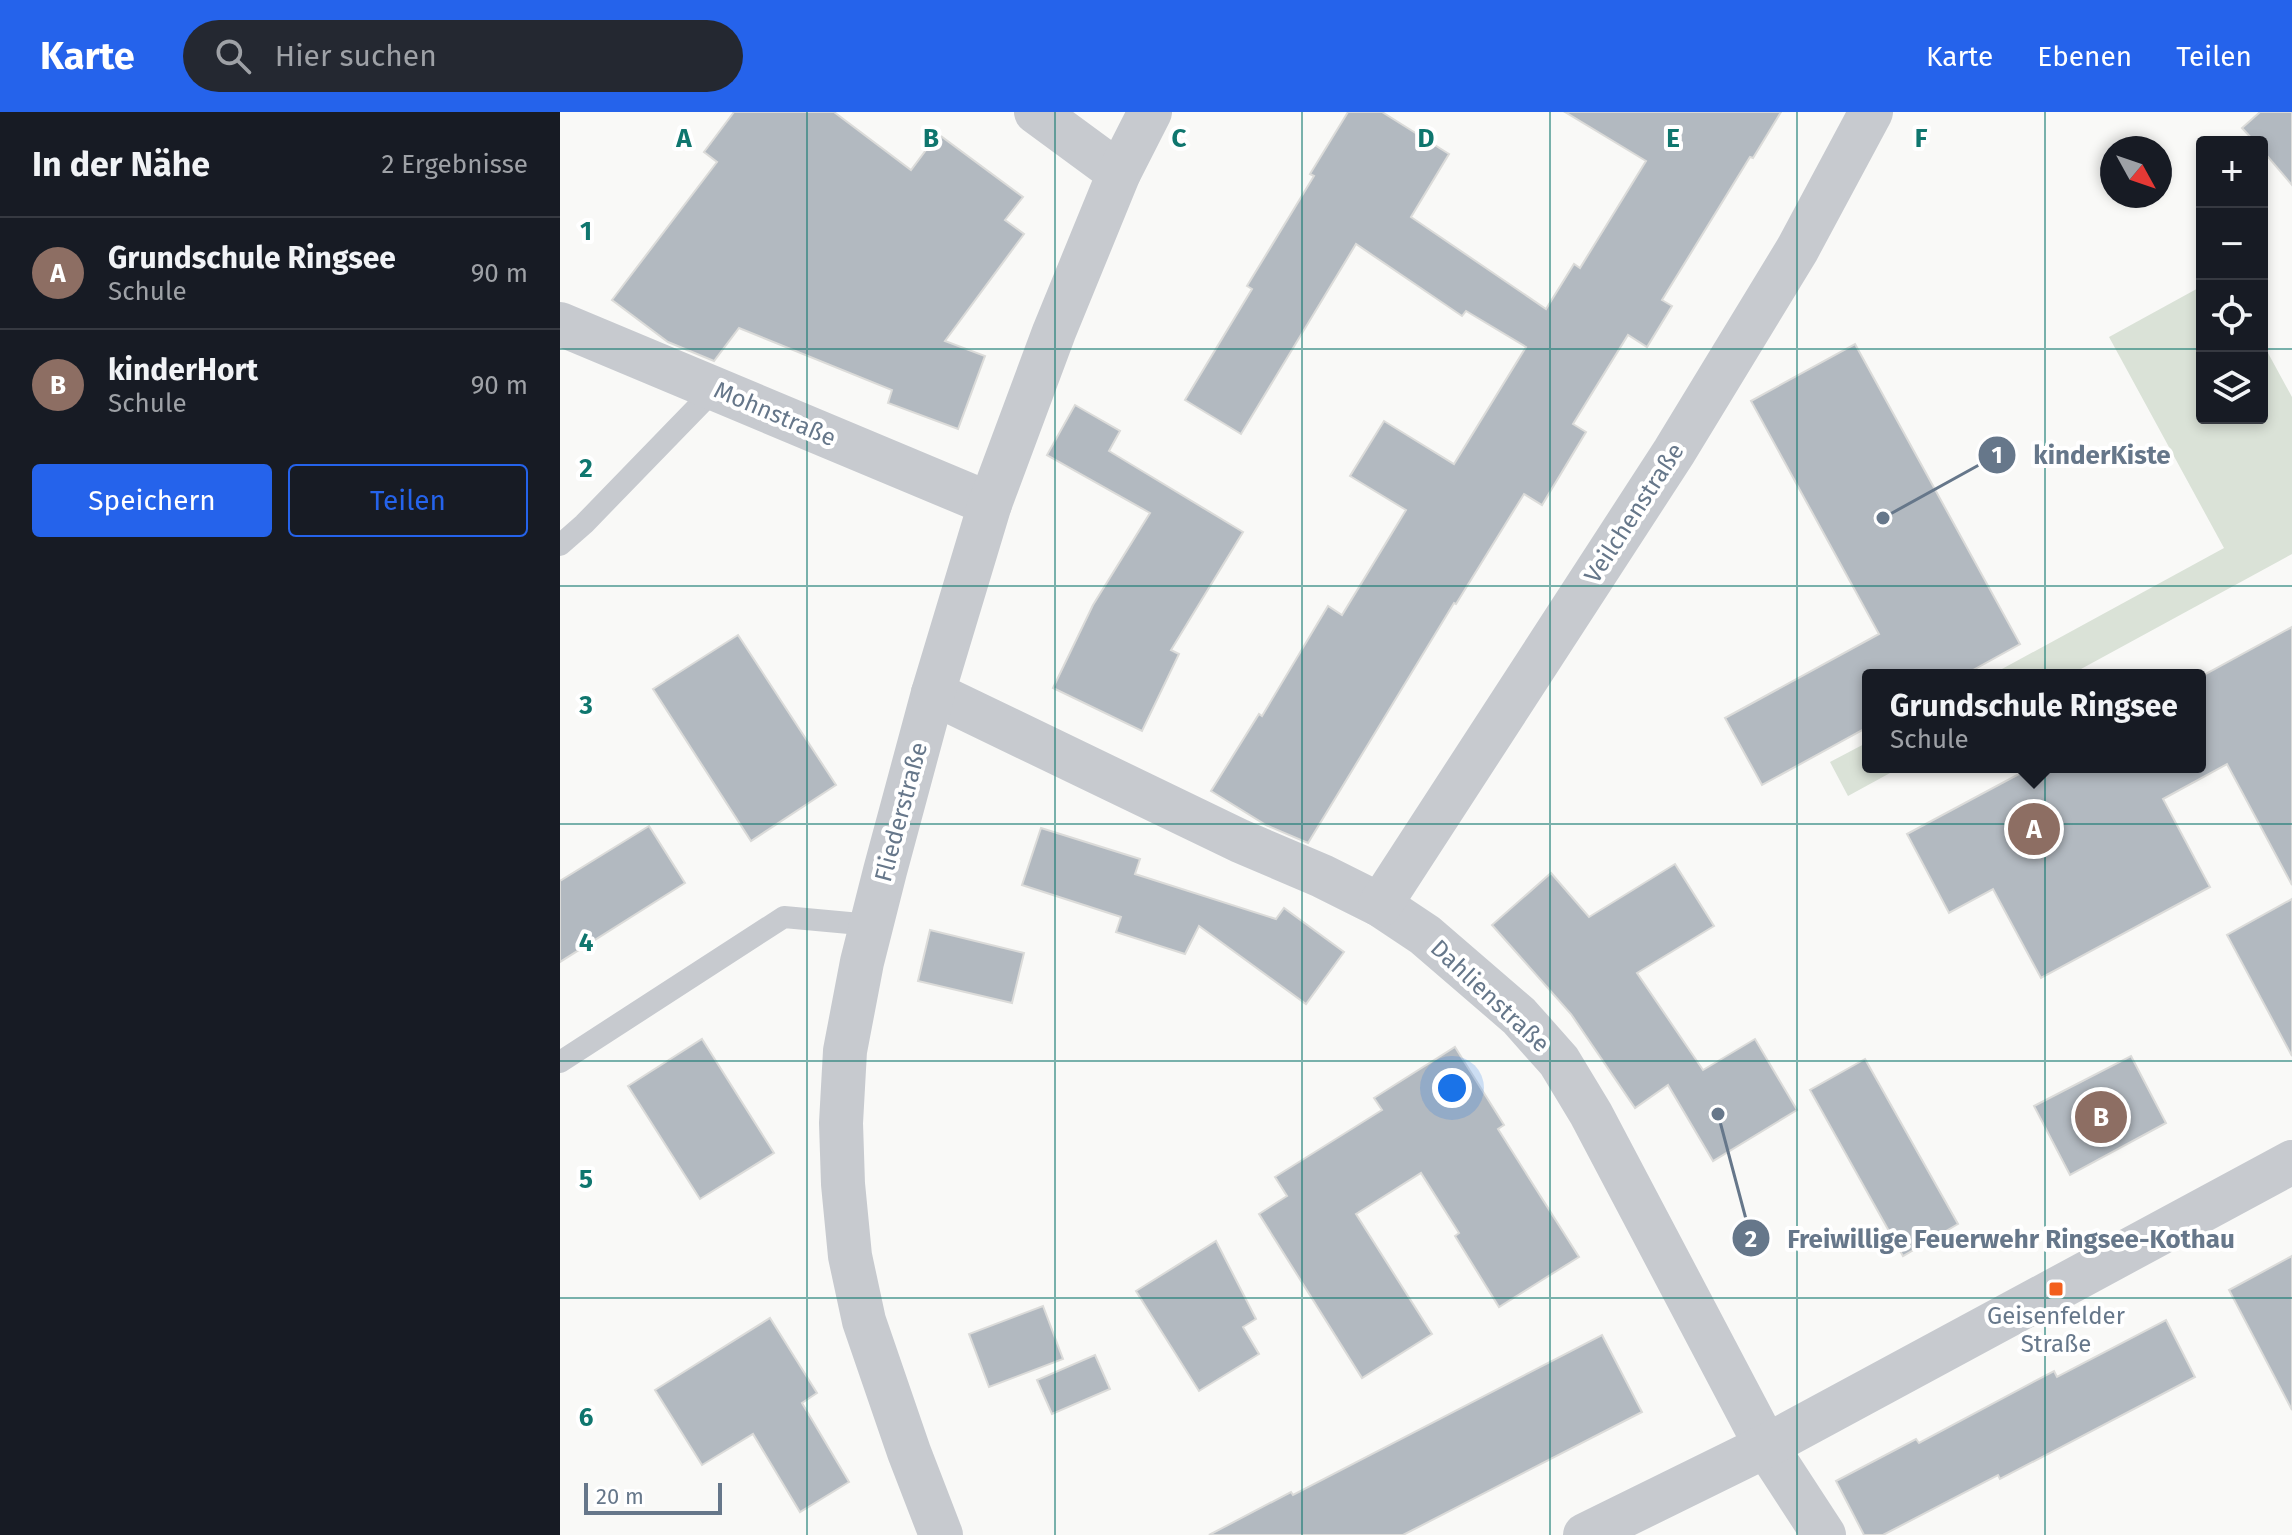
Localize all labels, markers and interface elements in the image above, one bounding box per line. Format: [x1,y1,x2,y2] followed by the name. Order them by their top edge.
[183,20,743,92] search box
[40,33,135,79] text: Karte
[211,34,255,78] icon: search
[275,38,437,74] text: Hier suchen
[1926,40,1993,73] text: Karte
[2037,40,2132,73] text: Ebenen
[2176,40,2252,73] text: Teilen
[675,123,692,154] text: A
[923,123,939,154] text: B
[1172,123,1187,154] text: C
[1418,123,1435,154] text: D
[1666,123,1680,154] text: E
[1915,123,1928,154] text: F
[2100,136,2172,208] north arrow
[2196,136,2268,424] map controls
[2196,136,2268,208] button: +
[32,144,210,185] text: In der Nähe
[381,149,528,180] text: 2 Ergebnisse
[2196,208,2268,280] button: −
[580,216,592,247] text: 1
[108,240,396,276] text: Grundschule Ringsee
[50,258,66,289] text: A
[471,258,528,289] text: 90 m
[108,276,187,307] text: Schule
[2196,280,2268,352] button: locate
[108,352,258,388] text: kinderHort
[2196,352,2268,424] button: layers
[50,370,66,401] text: B
[471,370,528,401] text: 90 m
[710,376,840,452] street label: Mohnstraße
[108,388,187,419] text: Schule
[1977,430,2186,480] callout: kinderKiste
[1578,438,1690,588] street label: Veilchenstraße
[2033,440,2171,471] text: kinderKiste
[1991,441,2003,469] text: 1
[579,453,593,484] text: 2
[32,464,272,537] button: Speichern
[288,464,528,537] button: Teilen
[1862,669,2206,773] popup
[1890,688,2178,724] text: Grundschule Ringsee
[578,690,593,721] text: 3
[1890,724,1969,755] text: Schule
[869,739,933,885] street label: Fliederstraße
[2008,799,2060,859] pin: A
[579,927,594,958] text: 4
[1425,934,1555,1058] street label: Dahlienstraße
[1432,1068,1472,1108] your location
[2075,1087,2127,1147] pin: B
[579,1164,593,1195] text: 5
[1731,1213,2251,1263] callout: Freiwillige Feuerwehr Ringsee-Kothau
[1787,1224,2235,1255] text: Freiwillige Feuerwehr Ringsee-Kothau
[1745,1225,1757,1253] text: 2
[2047,1280,2065,1298] marker: Geisenfelder Straße
[1987,1302,2126,1358] place label: Geisenfelder Straße
[579,1402,594,1433] text: 6
[584,1479,722,1515] scale bar
[596,1483,644,1510] text: 20 m

